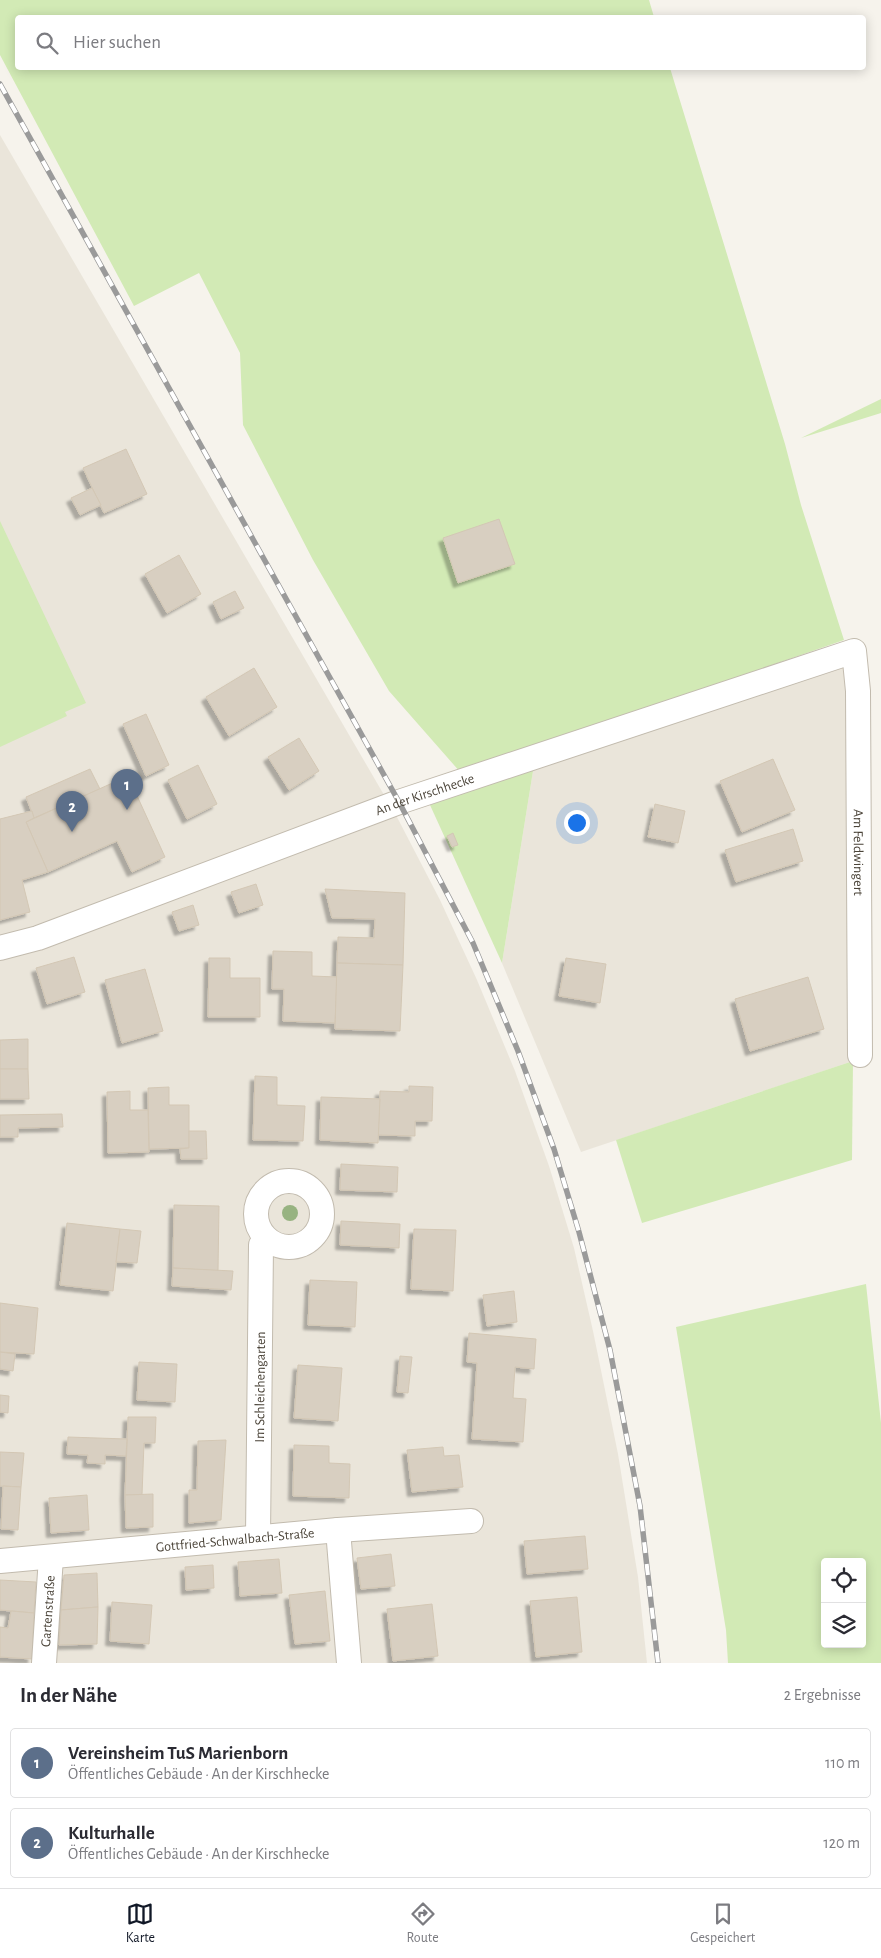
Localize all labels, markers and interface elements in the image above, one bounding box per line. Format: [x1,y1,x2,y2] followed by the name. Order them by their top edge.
[15,15,866,70] search box
[33,29,61,57] icon: search
[73,33,161,52] text: Hier suchen
[111,769,143,810] pin: 1
[374,772,476,818] street label: An der Kirschhecke
[56,791,88,832] pin: 2
[851,809,865,896] street label: Am Feldwingert
[564,810,590,836] your location
[253,1331,268,1443] street label: Im Schleichengarten
[155,1526,315,1555] street label: Gottfried-Schwalbach-Straße
[821,1558,866,1648] map controls
[821,1558,866,1603] button: locate
[39,1575,58,1647] street label: Gartenstraße
[821,1603,866,1648] button: layers
[20,1685,117,1706] text: In der Nähe
[784,1687,861,1703] text: 2 Ergebnisse
[68,1744,288,1763] text: Vereinsheim TuS Marienborn
[34,1755,40,1771] text: 1
[825,1755,860,1771] text: 110 m
[68,1766,329,1782] text: Öffentliches Gebäude · An der Kirschhecke
[68,1824,155,1843] text: Kulturhalle
[33,1835,41,1851] text: 2
[823,1835,860,1851] text: 120 m
[68,1846,329,1862] text: Öffentliches Gebäude · An der Kirschhecke
[126,1900,155,1947] tab: Karte
[407,1900,439,1947] tab: Route
[690,1900,755,1947] tab: Gespeichert

